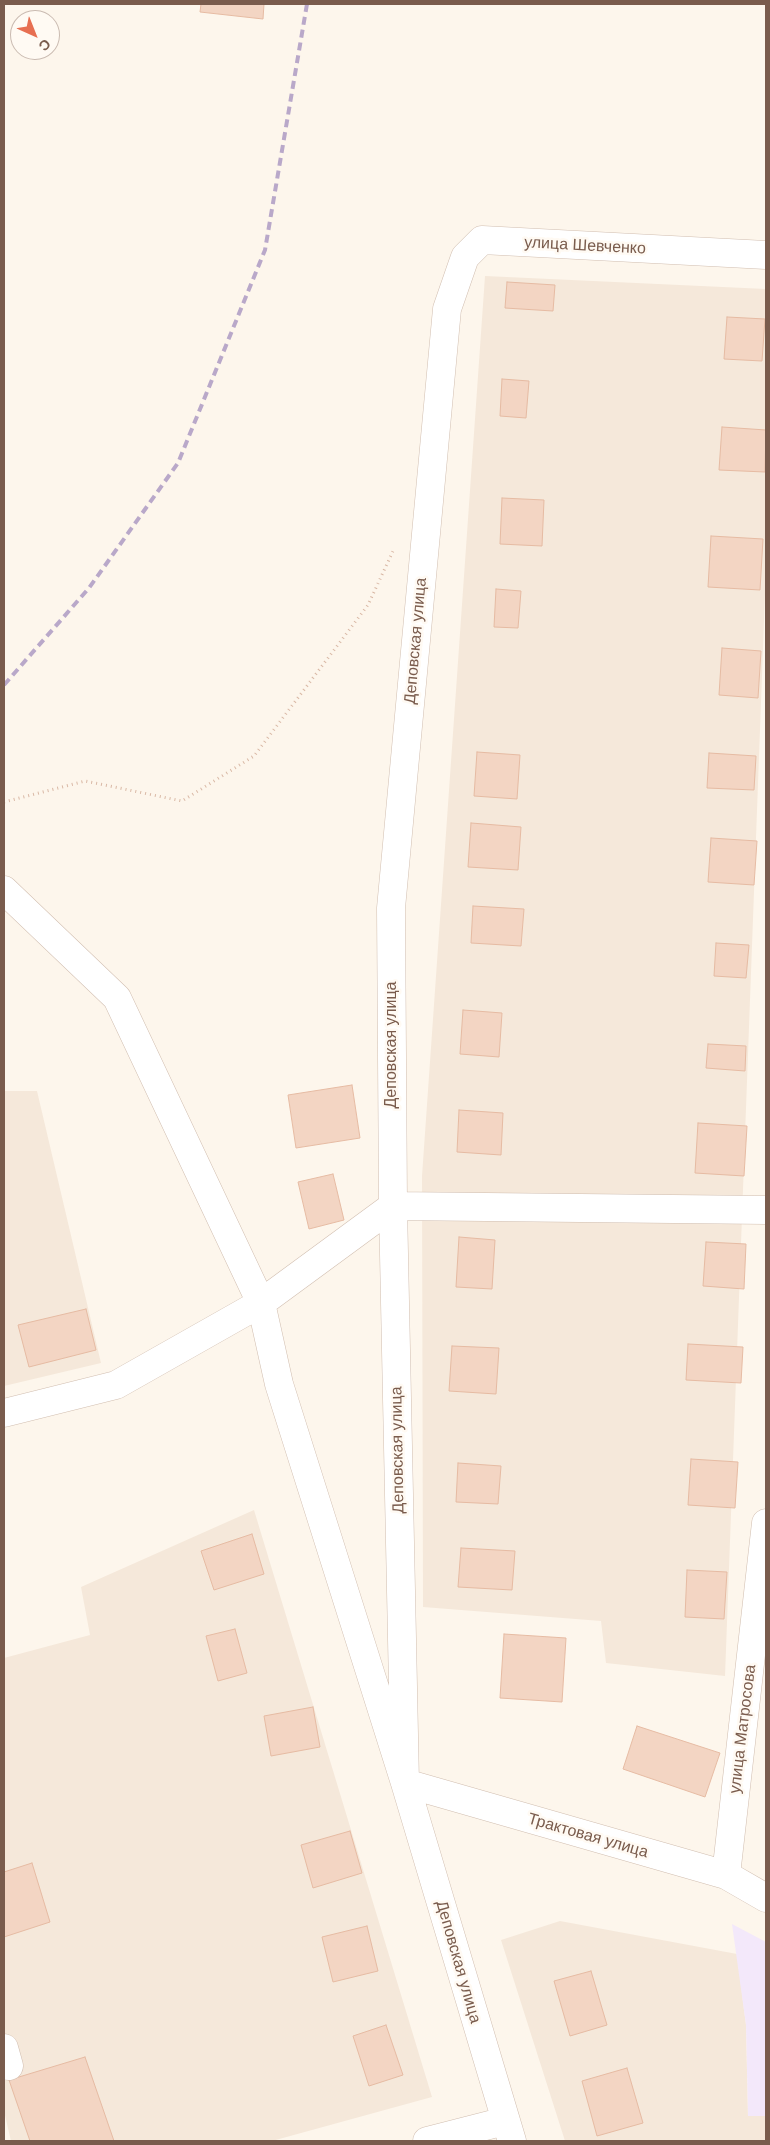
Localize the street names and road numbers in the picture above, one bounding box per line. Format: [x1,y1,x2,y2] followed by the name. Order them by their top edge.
[524,233,646,259] street label: улица Шевченко
[401,577,431,705] street label: Деповская улица
[382,982,402,1108] street label: Деповская улица
[387,1386,409,1514] street label: Деповская улица
[726,1663,760,1795] street label: улица Матросова
[526,1810,650,1862] street label: Трактовая улица
[431,1898,485,2026] street label: Деповская улица

